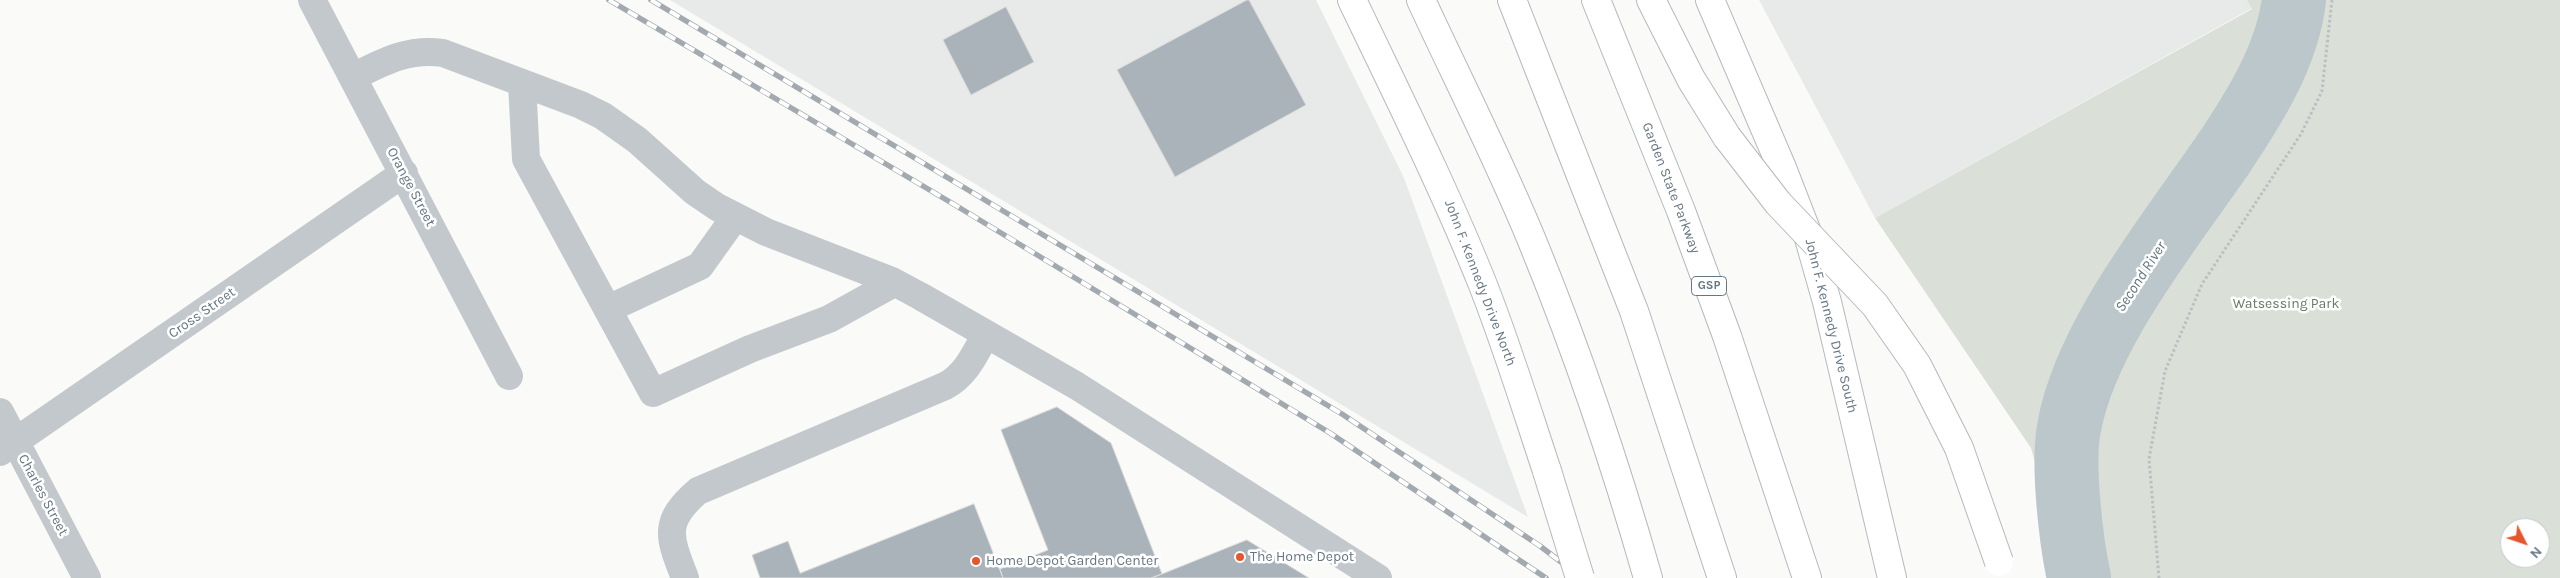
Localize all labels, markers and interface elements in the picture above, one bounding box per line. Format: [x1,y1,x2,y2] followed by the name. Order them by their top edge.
[1638,120,1704,256] street label: Garden State Parkway
[383,145,439,229] street label: Orange Street
[1441,198,1519,368] street label: John F. Kennedy Drive North
[1801,237,1861,415] street label: John F. Kennedy Drive South
[2112,239,2170,315] water label: Second River
[1692,276,1726,296] road number: GSP
[165,284,239,342] street label: Cross Street
[2233,296,2339,312] park label: Watsessing Park
[14,451,72,539] street label: Charles Street
[2500,518,2550,568] north arrow
[2526,543,2546,562] text: N
[1250,549,1354,565] place label: The Home Depot
[1234,551,1246,563] marker: The Home Depot
[986,553,1158,569] place label: Home Depot Garden Center
[970,555,982,567] marker: Home Depot Garden Center

